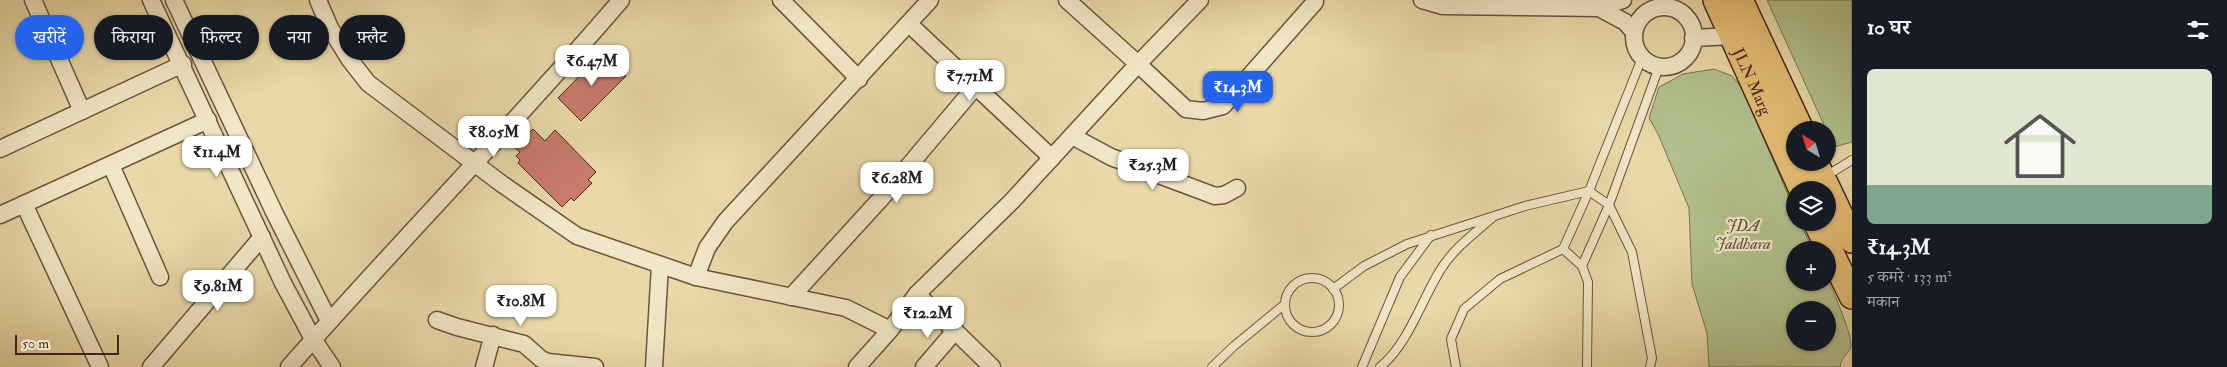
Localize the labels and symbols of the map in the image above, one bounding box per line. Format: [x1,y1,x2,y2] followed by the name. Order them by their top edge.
[551,44,633,87] pin: ₹6.47M
[1727,44,1776,119] street label: JLN Marg
[929,59,1011,102] pin: ₹7.71M
[1197,70,1279,113] pin: ₹14.3M
[453,116,535,158] pin: ₹8.05M
[1786,121,1836,171] north arrow
[176,136,258,178] pin: ₹11.4M
[1112,148,1194,191] pin: ₹25.3M
[856,162,938,204] pin: ₹6.28M
[1715,216,1771,254] park label: JDA Jaldhara
[177,270,259,312] pin: ₹9.81M
[480,284,562,327] pin: ₹10.8M
[887,296,969,339] pin: ₹12.2M
[15,332,119,355] scale bar

